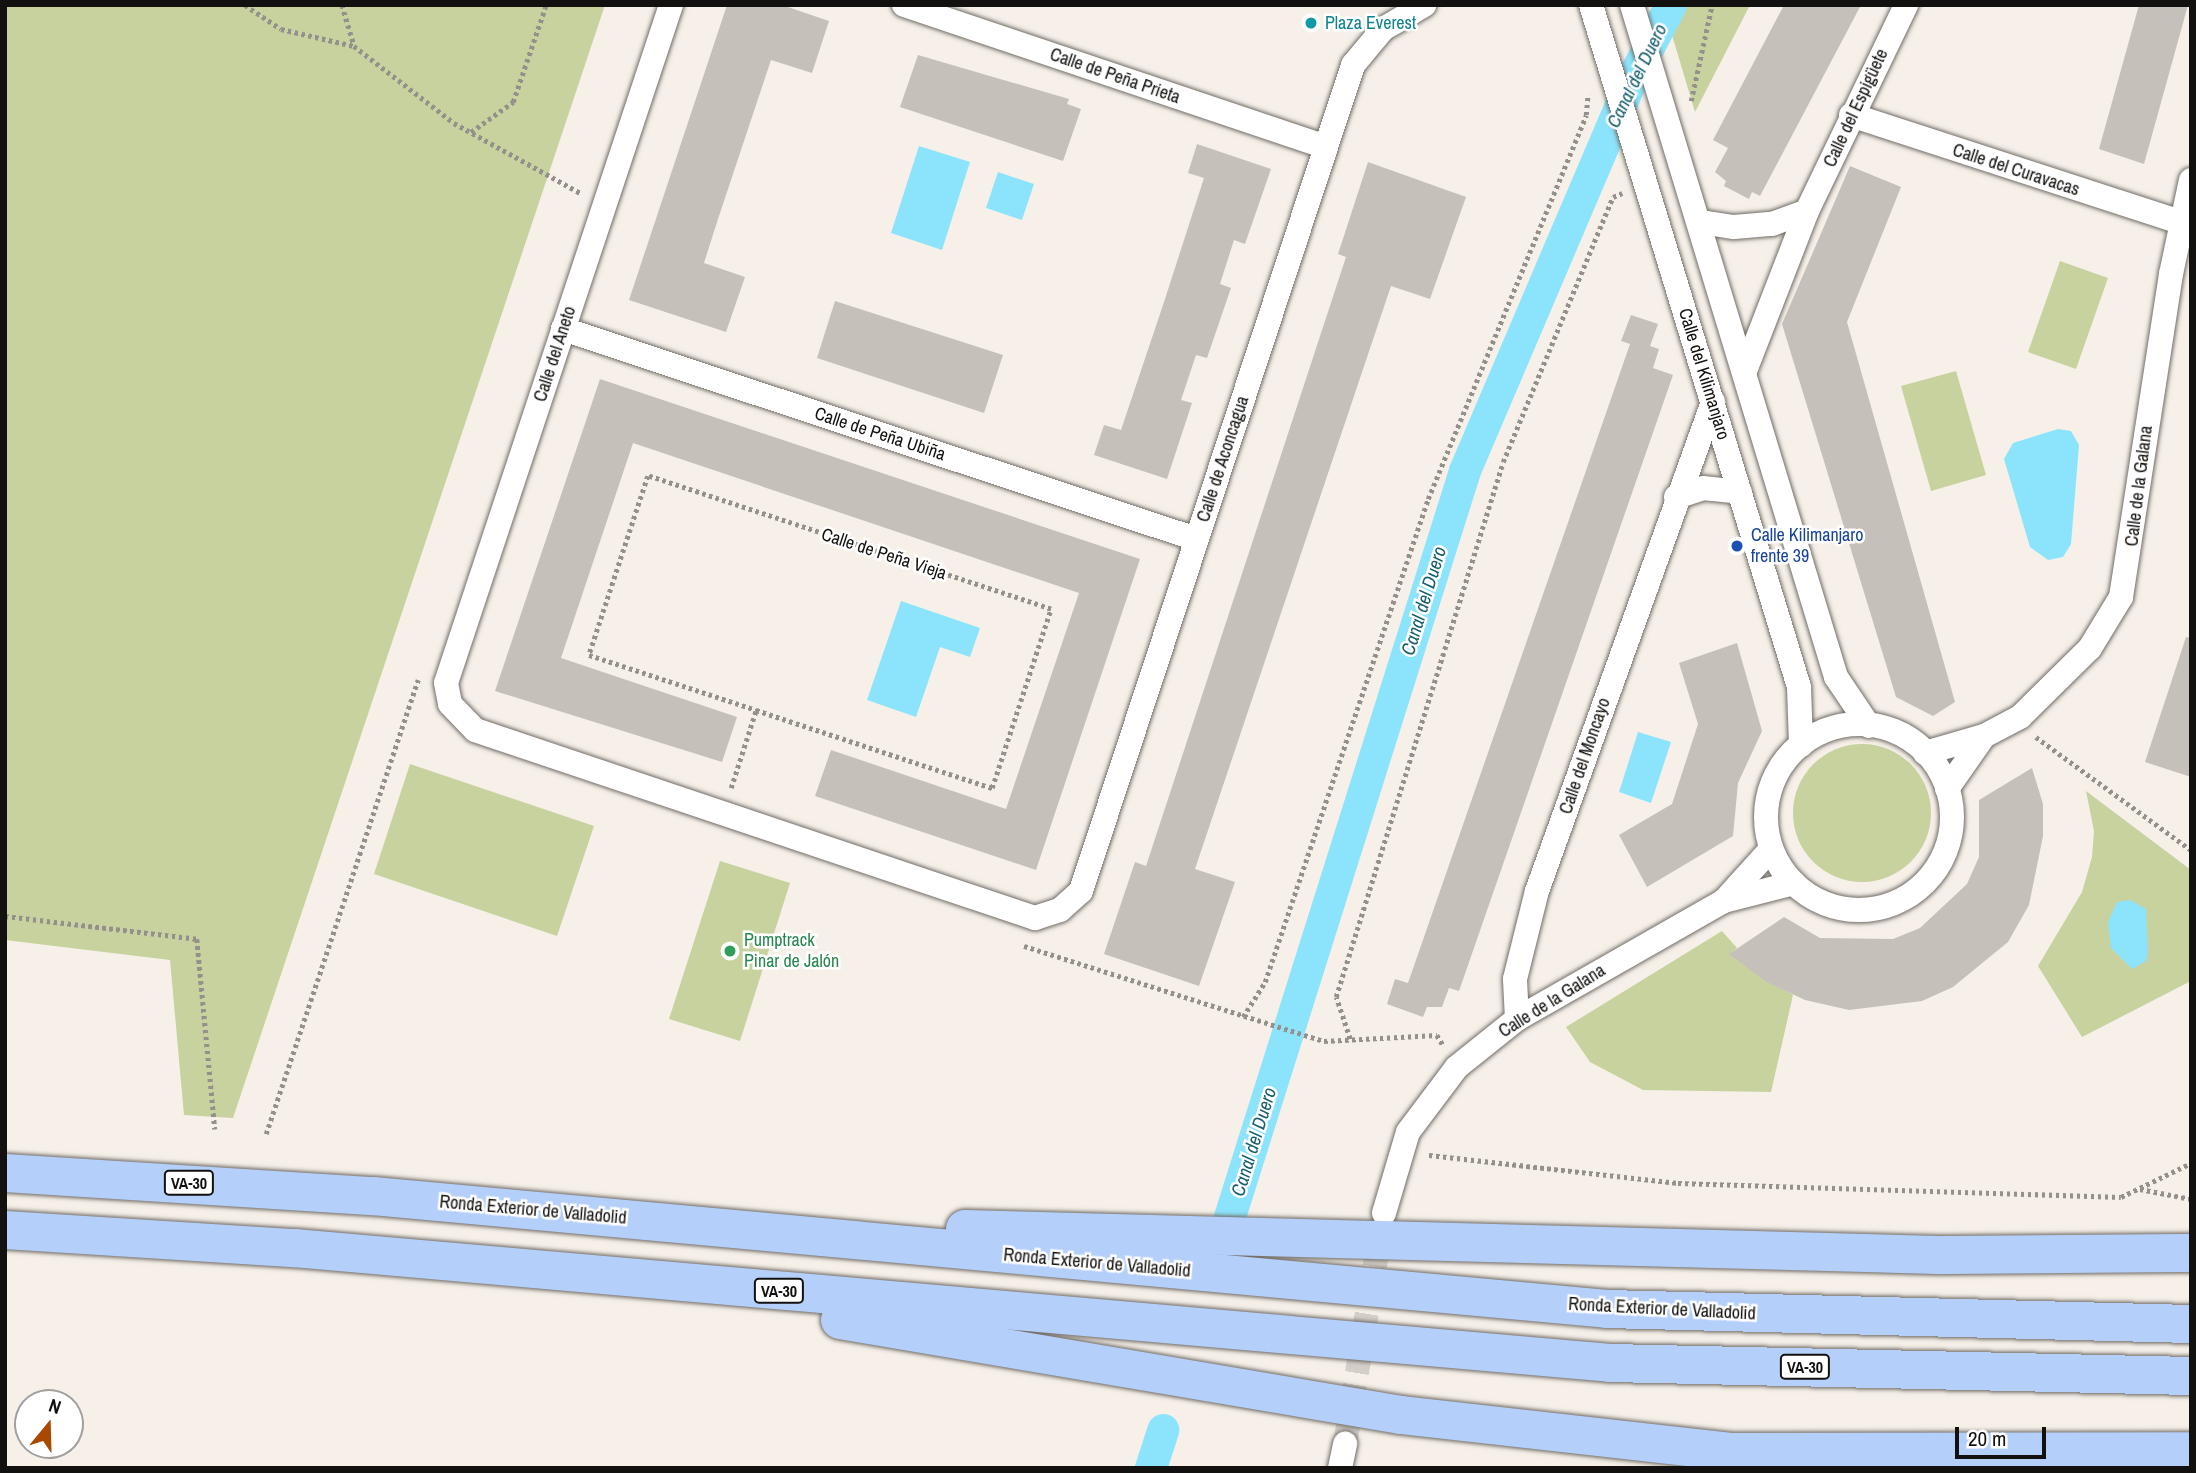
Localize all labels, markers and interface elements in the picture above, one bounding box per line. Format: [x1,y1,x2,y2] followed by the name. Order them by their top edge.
[1325,12,1416,34] place label: Plaza Everest
[1303,15,1319,31] marker: Plaza Everest
[1602,20,1672,132] water label: Canal del Duero
[1047,44,1183,108] street label: Calle de Peña Prieta
[1819,45,1893,171] street label: Calle del Espigüete
[1950,139,2082,201] street label: Calle del Curavacas
[529,303,581,405] street label: Calle del Aneto
[1674,306,1734,442] street label: Calle del Kilimanjaro
[1192,393,1254,525] street label: Calle de Aconcagua
[812,403,948,465] street label: Calle de Peña Ubiña
[2121,424,2157,548] street label: Calle de la Galana
[819,524,949,584] street label: Calle de Peña Vieja
[1751,525,1863,568] place label: Calle Kilimanjaro frente 39
[1729,538,1745,554] marker: Calle Kilimanjaro frente 39
[1397,544,1451,658] water label: Canal del Duero
[1555,695,1615,817] street label: Calle del Moncayo
[744,930,839,972] place label: Pumptrack Pinar de Jalón
[722,943,738,959] marker: Pumptrack Pinar de Jalón
[1495,960,1609,1042] street label: Calle de la Galana
[1227,1085,1281,1199] water label: Canal del Duero
[163,1170,215,1196] road number: VA-30
[439,1191,627,1229] street label: Ronda Exterior de Valladolid
[1003,1244,1191,1282] street label: Ronda Exterior de Valladolid
[753,1278,805,1303] road number: VA-30
[1568,1293,1756,1325] street label: Ronda Exterior de Valladolid
[1779,1354,1831,1380] road number: VA-30
[14,1389,84,1459] north arrow
[46,1392,65,1420] text: N
[1958,1414,2049,1458] scale bar
[1968,1424,2006,1453] text: 20 m

